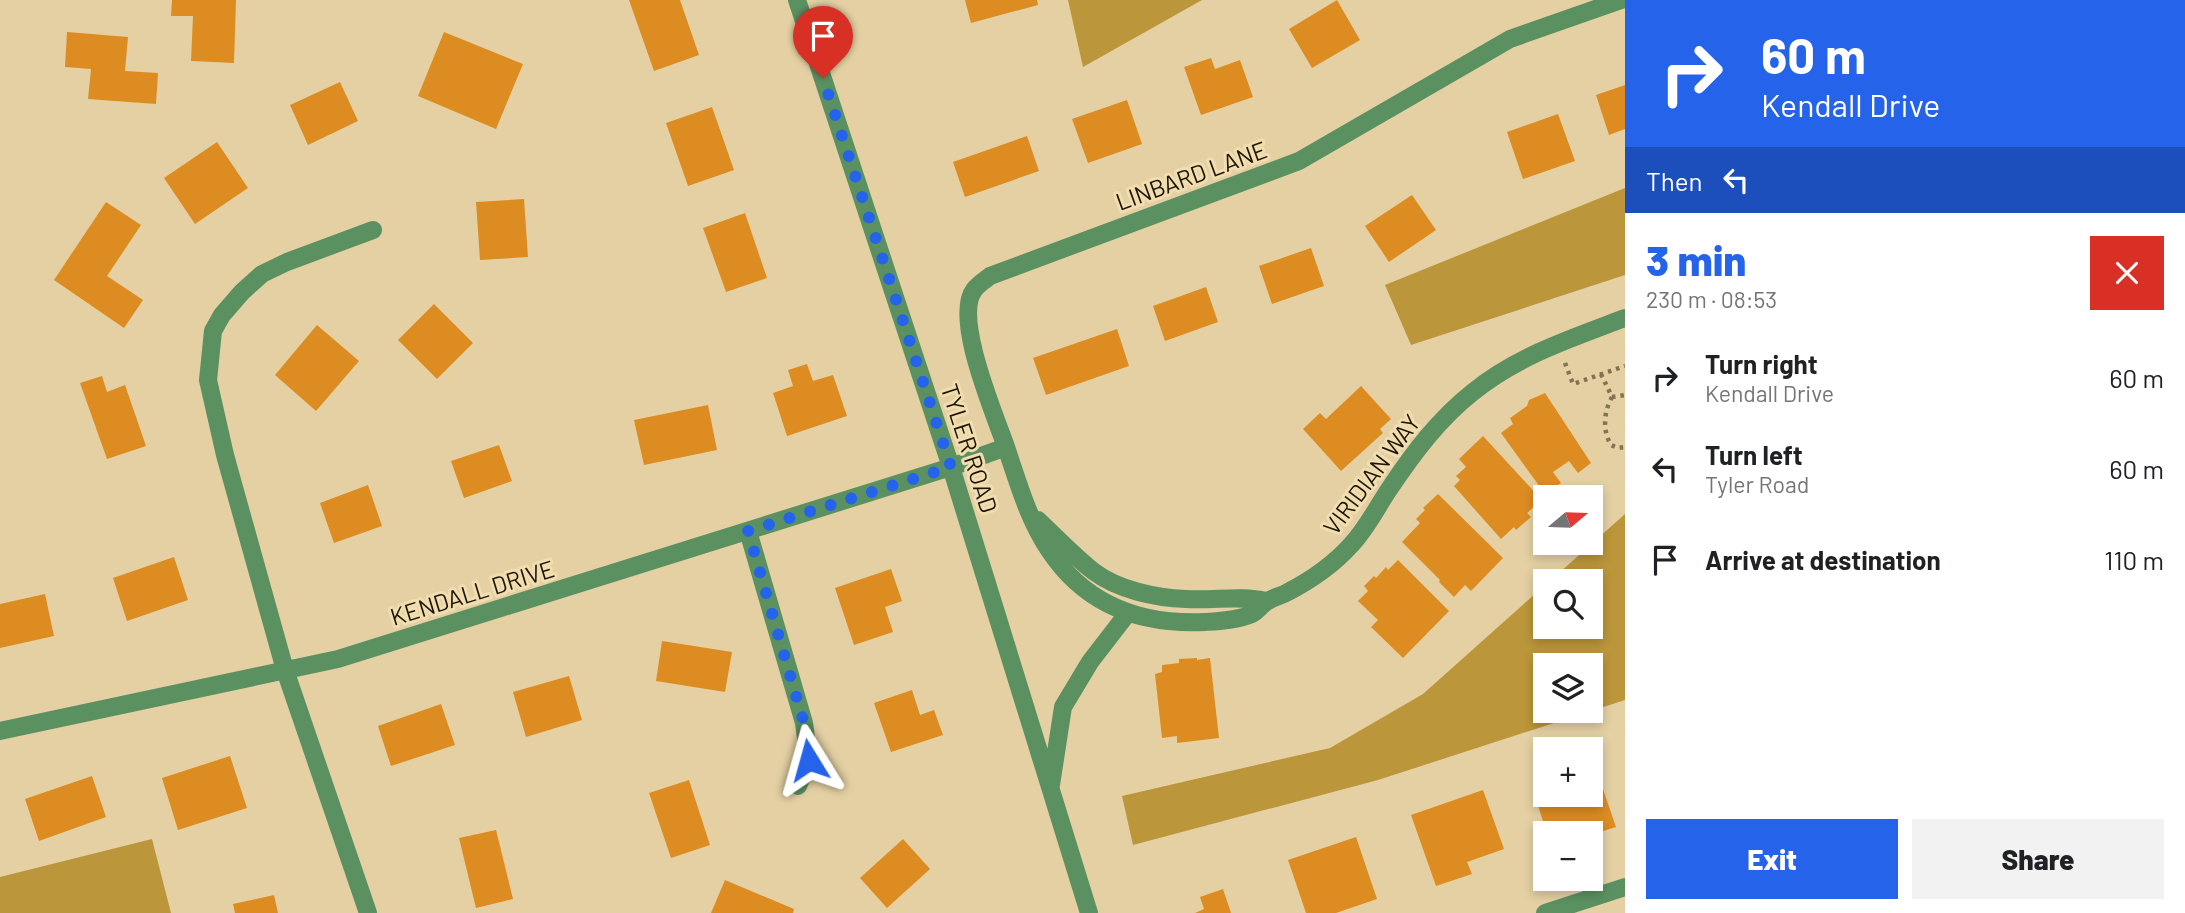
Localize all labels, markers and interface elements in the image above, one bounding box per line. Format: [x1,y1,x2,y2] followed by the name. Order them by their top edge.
[793,6,853,78] pin
[804,17,842,55] icon: arrive
[1761,25,1866,84] text: 60 m
[1646,28,1737,119] icon: right
[1761,85,1940,123] text: Kendall Drive
[1111,134,1271,216] street label: LINBARD LANE
[1717,161,1755,199] icon: left
[1646,165,1703,196] text: Then
[1646,234,1746,284] text: 3 min
[2090,236,2164,310] button: close
[1646,285,1777,313] text: 230 m · 08:53
[1705,348,1818,379] text: Turn right
[1646,359,1684,397] icon: right
[2109,362,2164,393] text: 60 m
[1705,379,1834,407] text: Kendall Drive
[936,380,1004,516] street label: TYLER ROAD
[1316,408,1426,540] street label: VIRIDIAN WAY
[1705,439,1803,470] text: Turn left
[1646,450,1684,488] icon: left
[2109,453,2164,484] text: 60 m
[1705,470,1809,498] text: Tyler Road
[1533,485,1603,555] north arrow
[1533,485,1603,891] map controls
[1646,541,1684,579] icon: arrive
[1705,544,1941,575] text: Arrive at destination
[2104,544,2164,575] text: 110 m
[386,553,558,631] street label: KENDALL DRIVE
[1533,569,1603,639] button: search
[1533,653,1603,723] button: layers
[772,723,846,797] position arrow
[1533,737,1603,807] button: +
[1646,819,1898,899] button: Exit
[1912,819,2164,899] button: Share
[1533,821,1603,891] button: −

